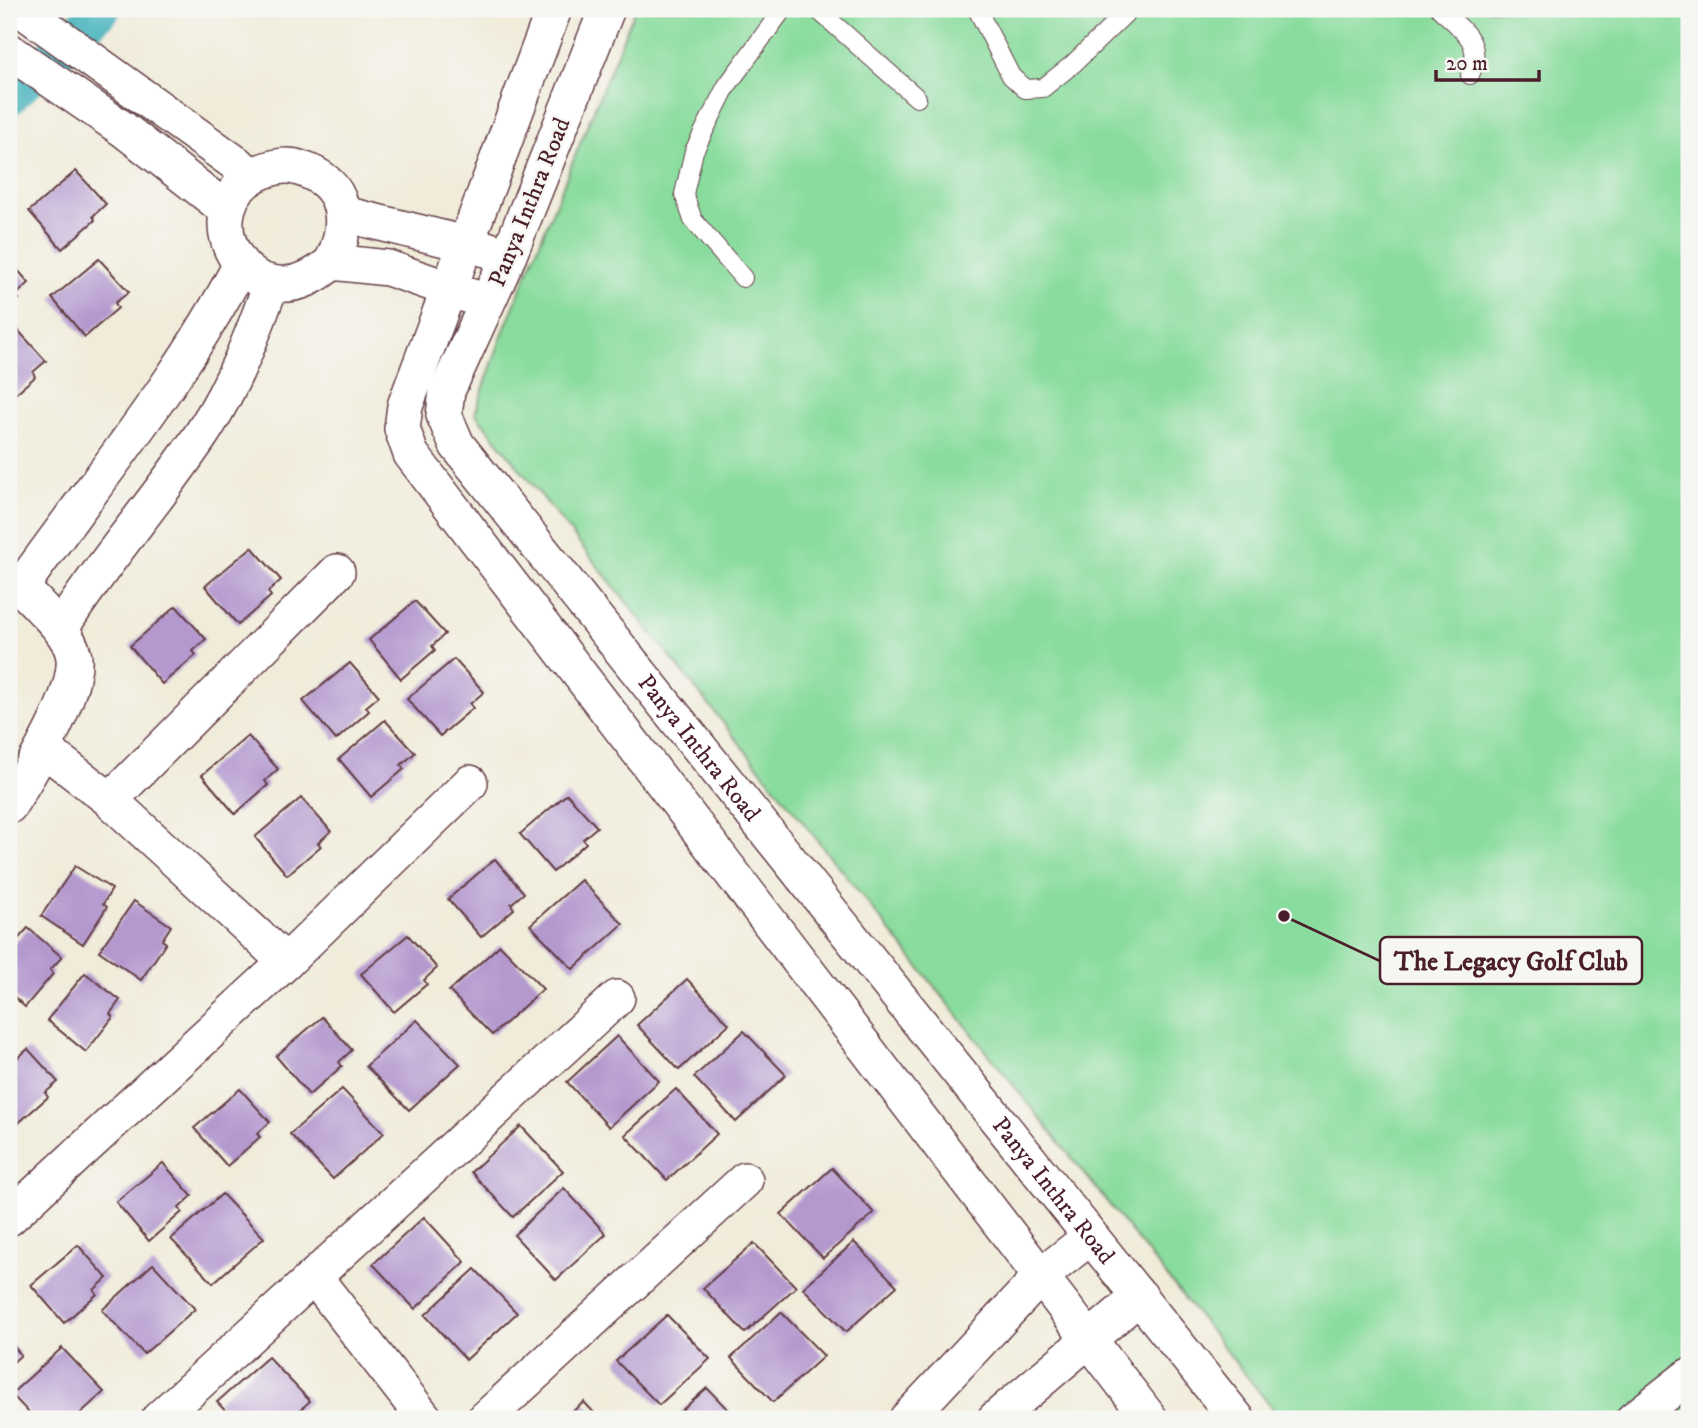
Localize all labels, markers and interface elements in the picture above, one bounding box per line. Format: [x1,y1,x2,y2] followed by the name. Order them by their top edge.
[1436,38,1539,82] scale bar
[1446,51,1488,77] text: 20 m
[482,113,578,291] street label: Panya Inthra Road
[631,669,767,828] street label: Panya Inthra Road
[1380,937,1642,984] callout: The Legacy Golf Club
[1393,946,1628,979] text: The Legacy Golf Club
[985,1111,1121,1271] street label: Panya Inthra Road

